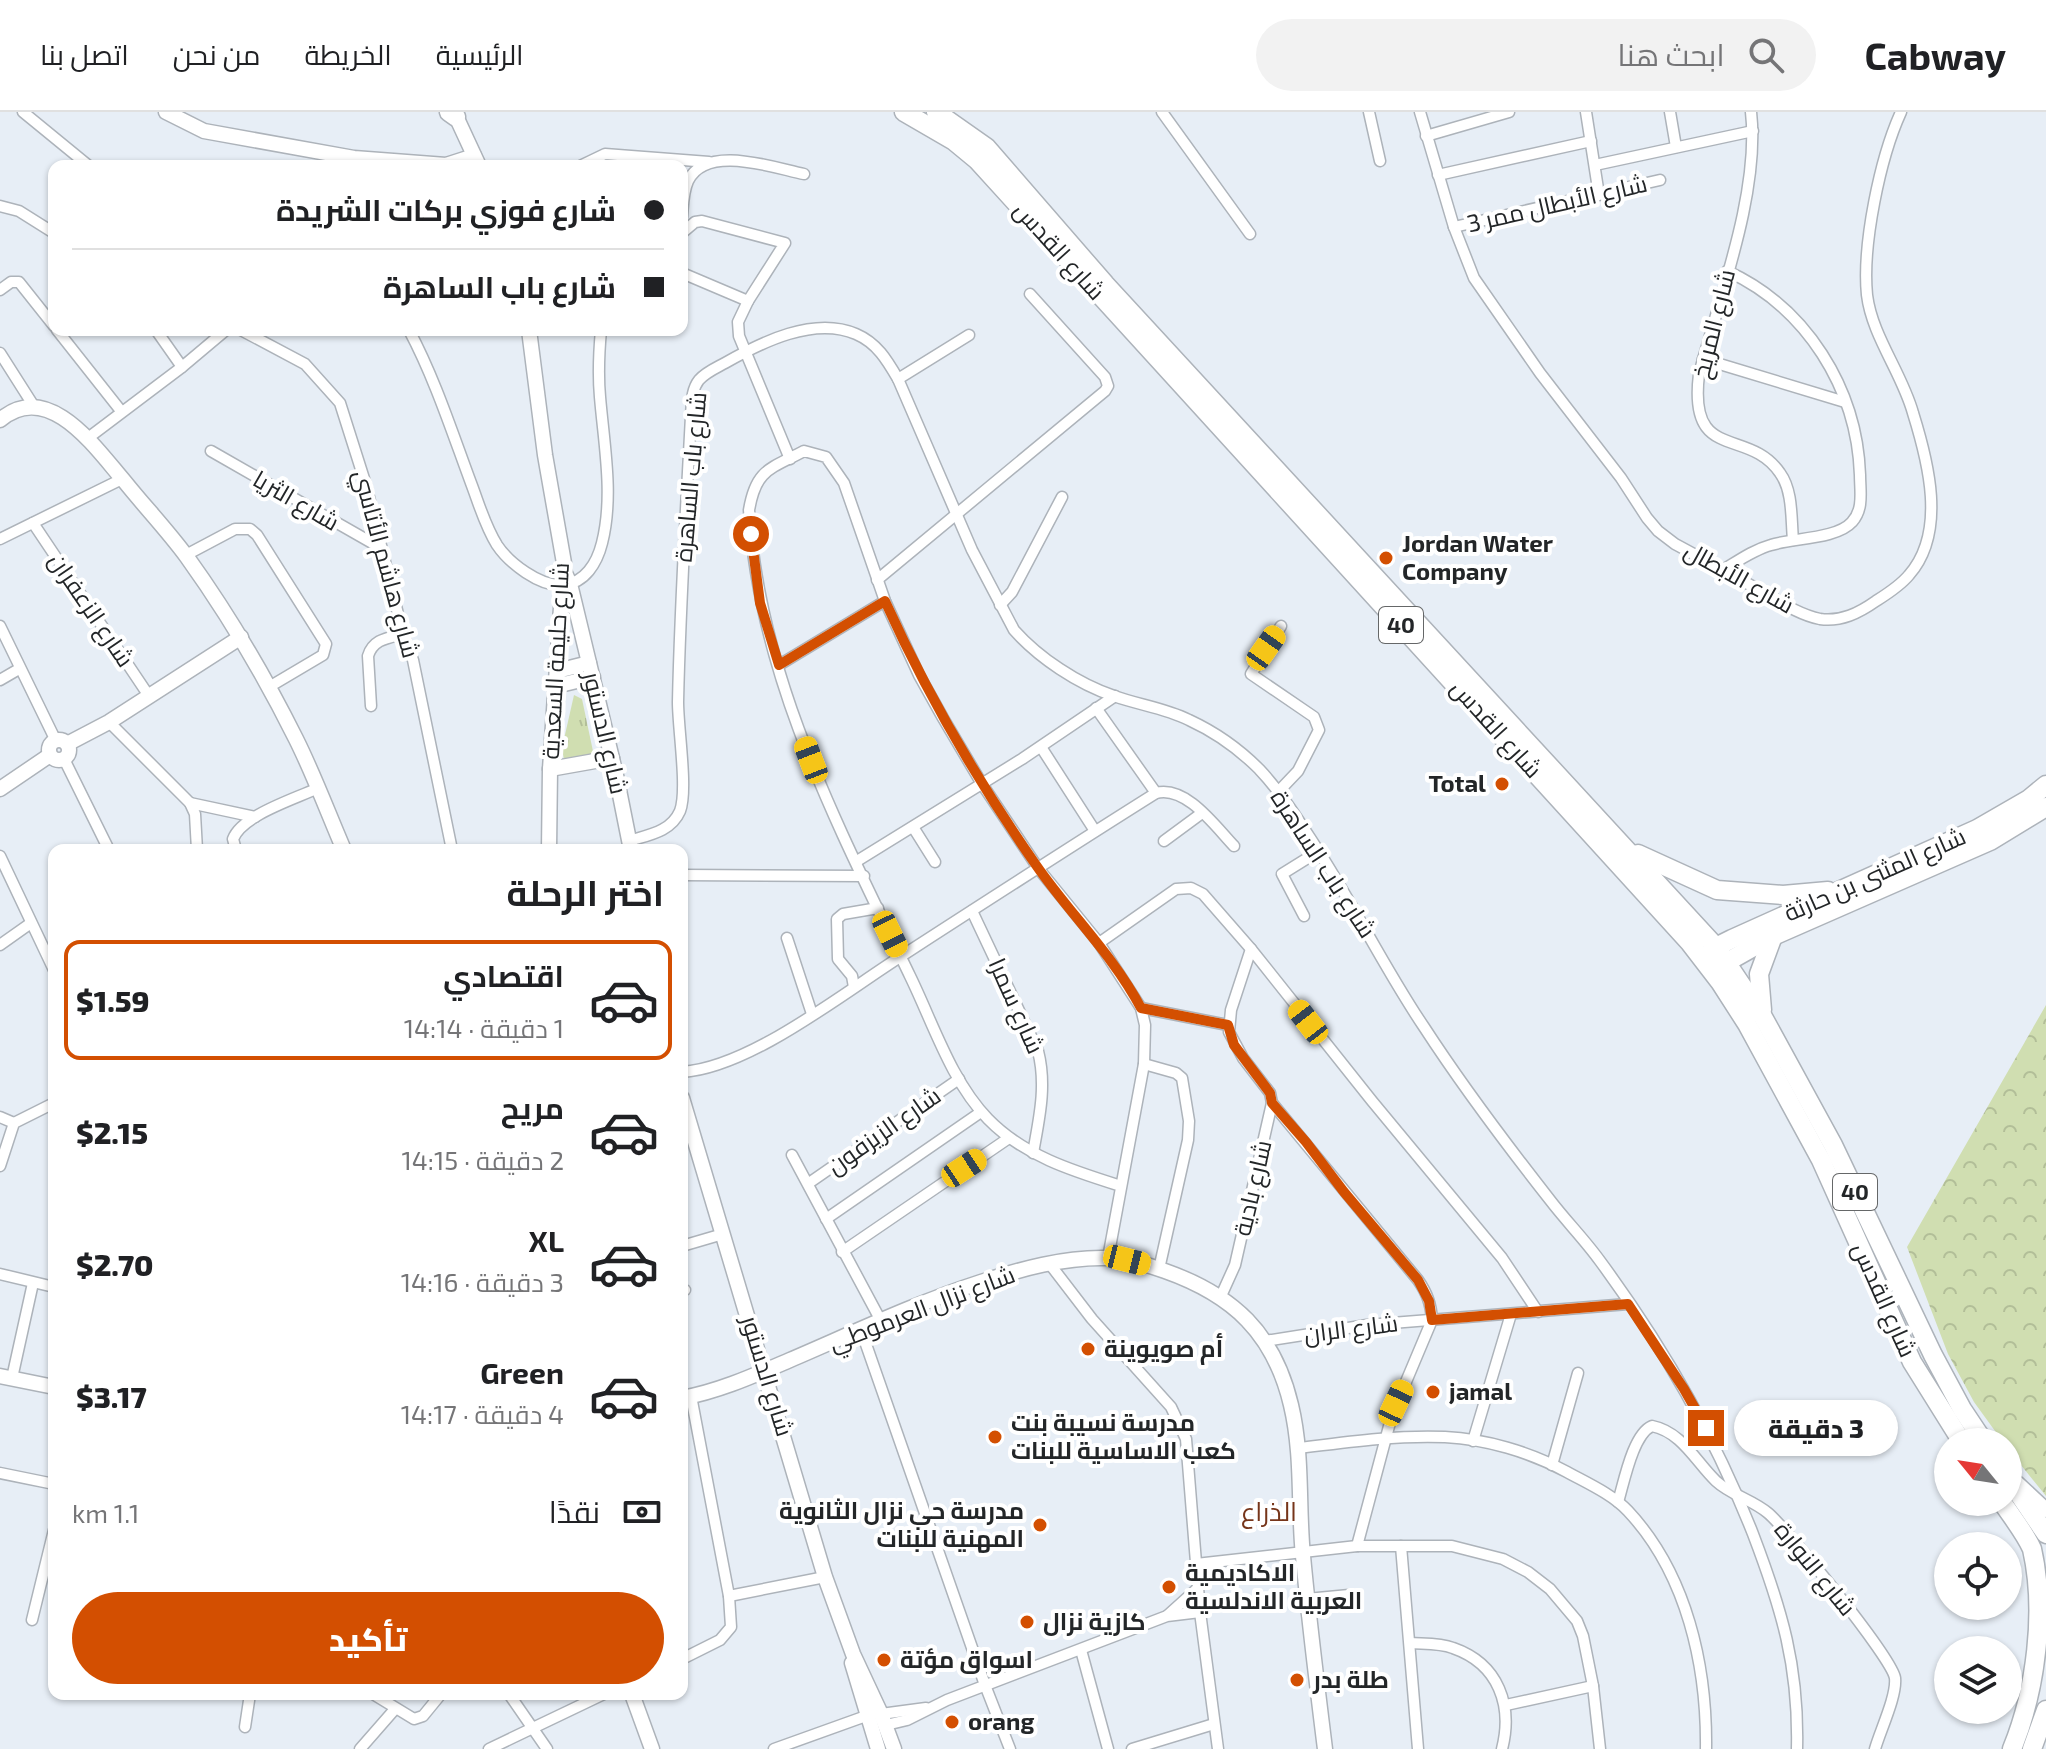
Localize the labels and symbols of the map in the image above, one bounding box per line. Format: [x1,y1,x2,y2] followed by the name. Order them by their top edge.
[1464,168,1650,240] street label: شارع الأبطال ممر 3
[1006,195,1112,307] street label: شارع القدس
[1685,266,1743,382] street label: شارع المريخ
[668,391,714,563] street label: شارع باب الساهرة
[247,464,345,538] street label: شارع الثريا
[344,467,426,662] street label: شارع هاشم الأتاسي
[733,516,769,552] route start
[1402,528,1554,585] place label: Jordan Water Company
[1678,535,1800,621] street label: شارع الأبطال
[41,547,141,673] street label: شارع الزعفران
[1377,549,1395,567] marker: Jordan Water Company
[535,562,577,760] street label: شارع حليمة السعدية
[1379,607,1423,643] road number: 40
[1242,621,1290,675] car
[575,667,635,797] street label: شارع الدستور
[1443,673,1549,785] street label: شارع القدس
[791,733,831,787] car
[1428,768,1486,797] place label: Total
[1493,775,1511,793] marker: Total
[1263,784,1383,944] street label: شارع باب الساهرة
[1779,821,1971,929] street label: شارع المثنى بن حارثة
[869,907,911,961] car
[981,953,1051,1059] street label: شارع سمرا
[1284,996,1332,1048] car
[821,1080,947,1182] street label: شارع الزيزفون
[1226,1137,1280,1239] street label: شارع بادية
[937,1145,991,1191] car
[1833,1174,1877,1210] road number: 40
[1845,1238,1923,1362] street label: شارع القدس
[1101,1243,1153,1277] car
[824,1259,1021,1362] street label: شارع نزال العرموطي
[1302,1307,1400,1351] street label: شارع الران
[733,1310,801,1440] street label: شارع الدستور
[1104,1333,1223,1365] place label: أم صويوينة
[1079,1340,1097,1358] marker: أم صويوينة
[1375,1376,1417,1430] car
[1449,1376,1512,1405] place label: jamal
[1424,1383,1442,1401] marker: jamal
[1734,1400,1898,1456] callout: 3 دقيقة
[1011,1407,1236,1464] place label: مدرسة نسيبة بنت كعب الاساسية للبنات
[1688,1410,1724,1446] route end
[986,1428,1004,1446] marker: مدرسة نسيبة بنت كعب الاساسية للبنات
[1934,1428,2022,1516] north arrow
[779,1495,1024,1553] place label: مدرسة حي نزال الثانوية المهنية للبنات
[1241,1495,1297,1529] district label: الذراع
[1767,1515,1863,1623] street label: شارع النوارة
[1031,1516,1049,1534] marker: مدرسة حي نزال الثانوية المهنية للبنات
[1185,1557,1362,1615] place label: الاكاديمية العربية الاندلسية
[1160,1578,1178,1596] marker: الاكاديمية العربية الاندلسية
[1043,1606,1146,1636] place label: كازية نزال
[1018,1613,1036,1631] marker: كازية نزال
[900,1644,1033,1674] place label: اسواق مؤتة
[875,1651,893,1669] marker: اسواق مؤتة
[1312,1664,1389,1694] place label: طلة بدر
[1288,1671,1306,1689] marker: طلة بدر
[968,1706,1034,1735] place label: orang
[943,1713,961,1731] marker: orang

